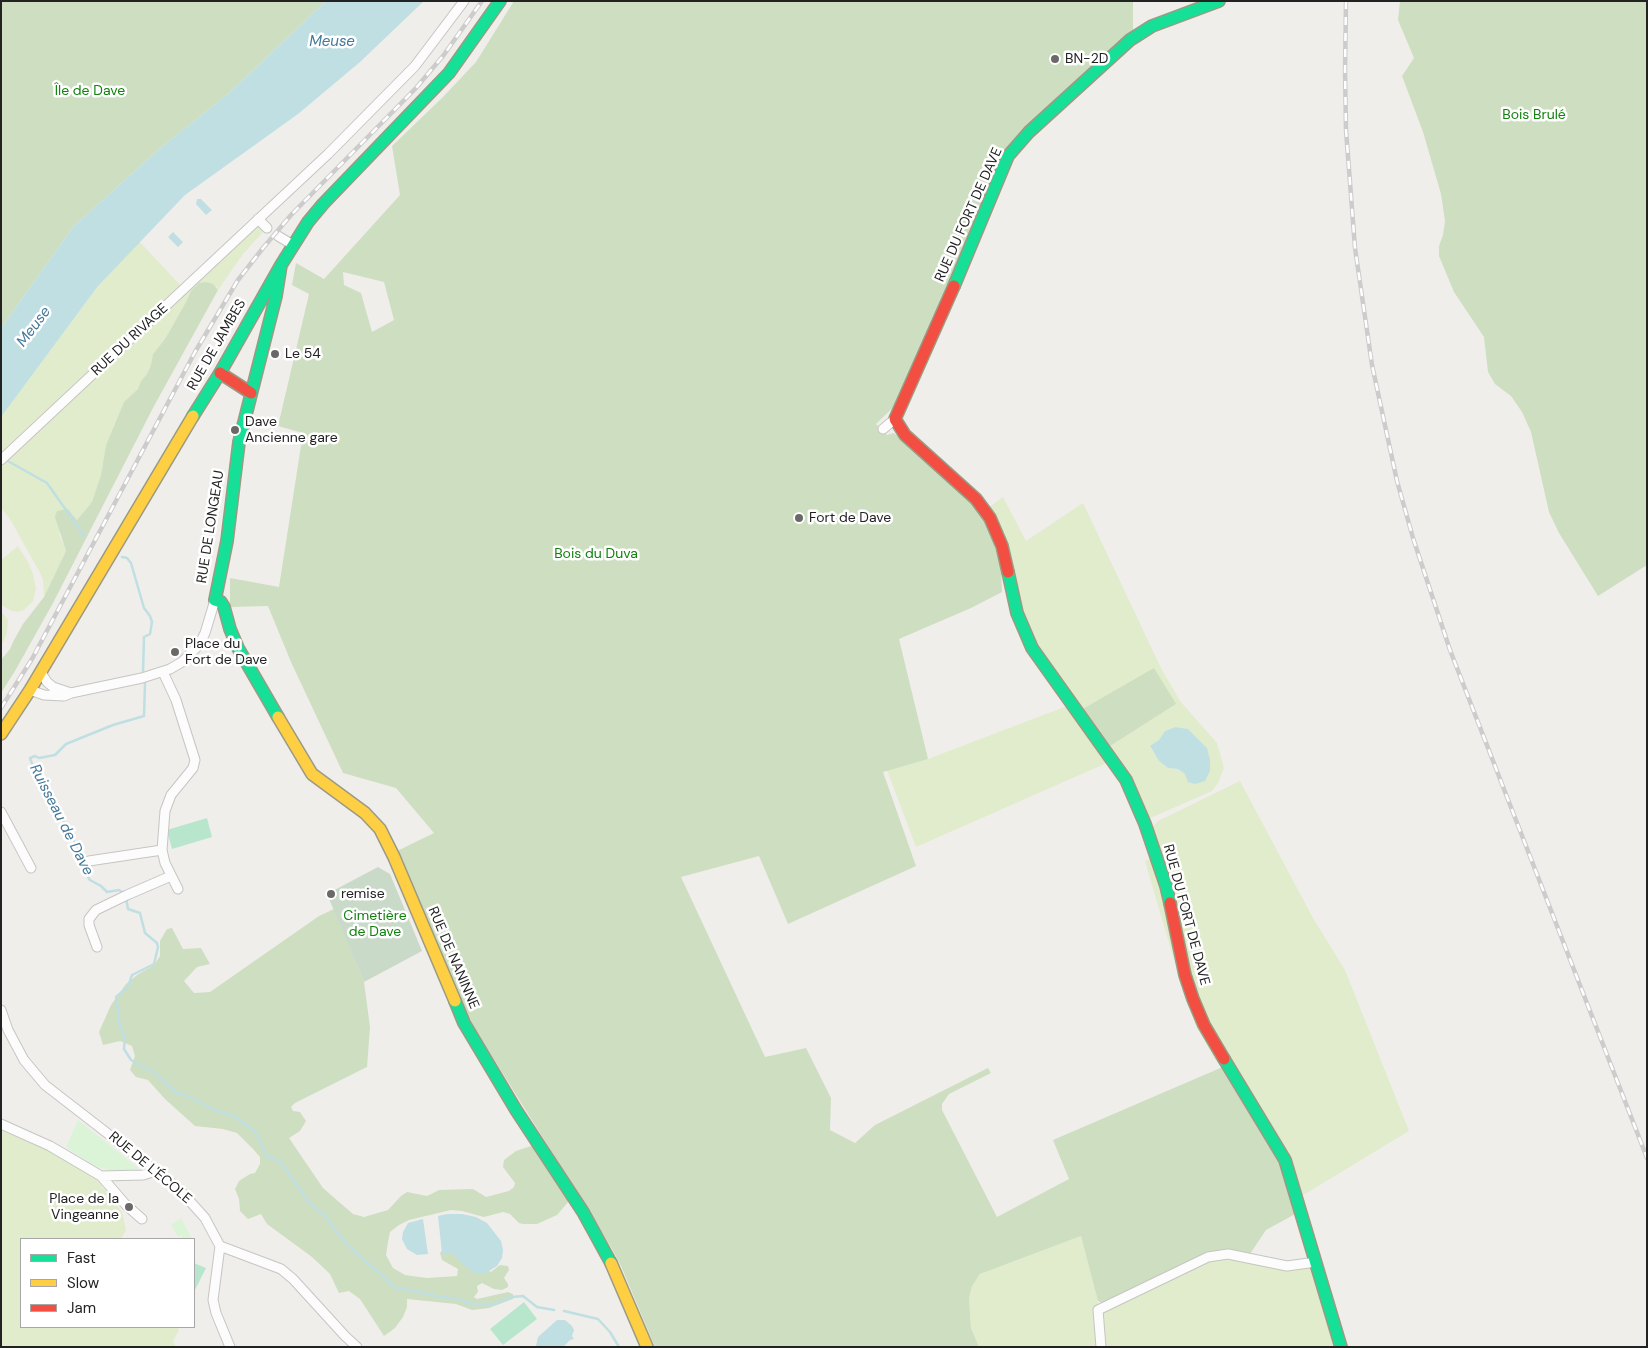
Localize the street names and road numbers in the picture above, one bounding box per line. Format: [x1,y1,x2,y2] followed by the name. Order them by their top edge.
[932,145,1006,285] street label: RUE DU FORT DE DAVE
[184,296,250,394] street label: RUE DE JAMBES
[88,300,172,380] street label: RUE DU RIVAGE
[194,469,228,585] street label: RUE DE LONGEAU
[1159,843,1213,987] street label: RUE DU FORT DE DAVE
[424,904,482,1012] street label: RUE DE NANINNE
[105,1128,195,1208] street label: RUE DE L'ÉCOLE

